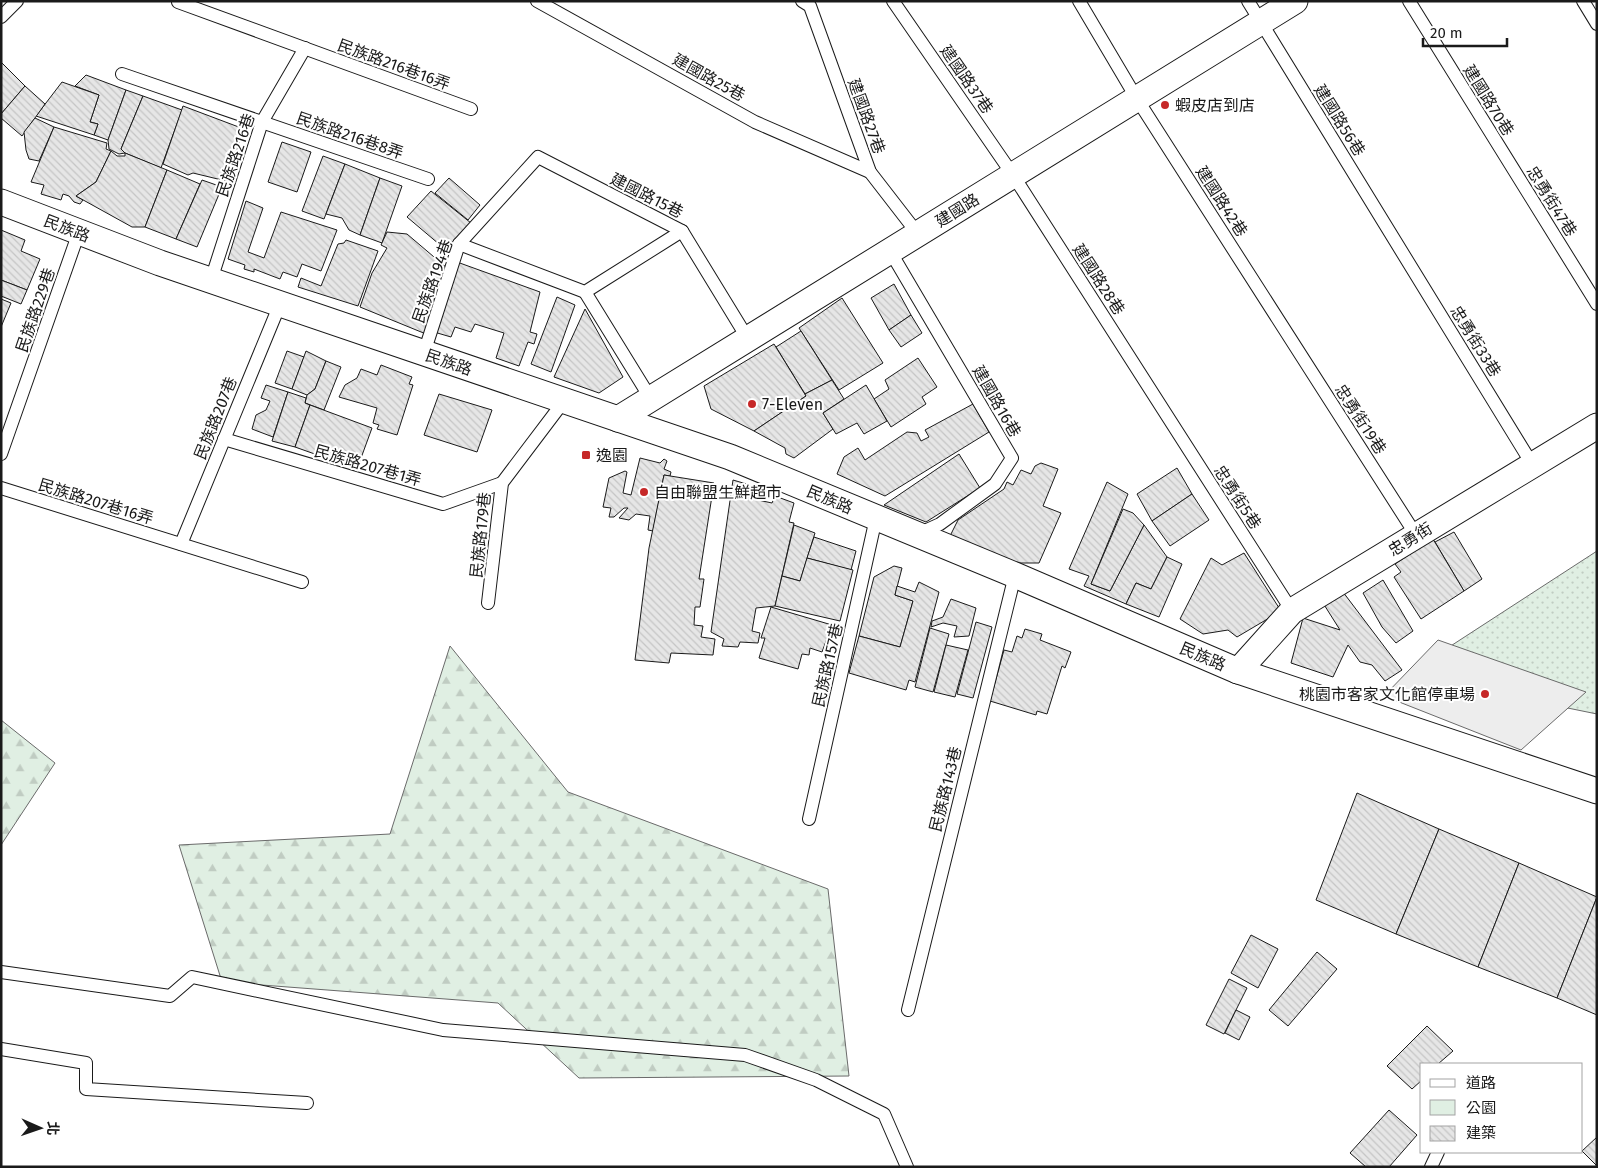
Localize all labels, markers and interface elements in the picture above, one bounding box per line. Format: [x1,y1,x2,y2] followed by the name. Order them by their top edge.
[1423,15,1507,47] scale bar
[1430,24,1463,42] text: 20 m
[335,35,453,94] street label: 民族路216巷16弄
[936,41,997,117] street label: 建國路37巷
[669,50,748,105] street label: 建國路25巷
[1459,61,1518,139] street label: 建國路70巷
[844,76,889,156] street label: 建國路27巷
[1310,81,1369,159] street label: 建國路56巷
[1175,96,1255,115] place label: 蝦皮店到店
[1159,99,1171,111] marker: 蝦皮店到店
[294,108,406,163] street label: 民族路216巷8弄
[212,111,259,199] street label: 民族路216巷
[1192,162,1251,240] street label: 建國路42巷
[1523,163,1581,240] street label: 忠勇街47巷
[607,169,686,222] street label: 建國路15巷
[932,190,983,231] street label: 建國路
[41,211,93,246] street label: 民族路
[409,237,456,326] street label: 民族路194巷
[1069,240,1129,318] street label: 建國路28巷
[12,265,59,355] street label: 民族路229巷
[1446,302,1505,380] street label: 忠勇街33巷
[423,346,475,379] street label: 民族路
[968,362,1025,440] street label: 建國路16巷
[190,374,241,462] street label: 民族路207巷
[1331,381,1390,458] street label: 忠勇街19巷
[762,395,823,414] place label: 7-Eleven
[746,398,758,410] marker: 7-Eleven
[312,441,424,490] street label: 民族路207巷1弄
[596,446,628,465] place label: 逸園
[580,449,592,461] marker: 逸園
[1210,462,1265,533] street label: 忠勇街5巷
[36,475,156,528] street label: 民族路207巷16弄
[804,481,856,518] street label: 民族路
[654,483,782,502] place label: 自由聯盟生鮮超市
[638,486,650,498] marker: 自由聯盟生鮮超市
[467,491,494,579] street label: 民族路179巷
[1385,519,1436,560] street label: 忠勇街
[809,621,846,709] street label: 民族路157巷
[1177,638,1229,675] street label: 民族路
[1299,685,1475,704] place label: 桃園市客家文化館停車場
[1479,688,1491,700] marker: 桃園市客家文化館停車場
[926,745,965,834] street label: 民族路143巷
[1420,1063,1583,1153] legend
[1466,1074,1496,1092] text: 道路
[1466,1099,1496,1117] text: 公園
[15,1103,65,1153] north arrow
[44,1121,61,1136] text: 北
[1466,1124,1496,1142] text: 建築

